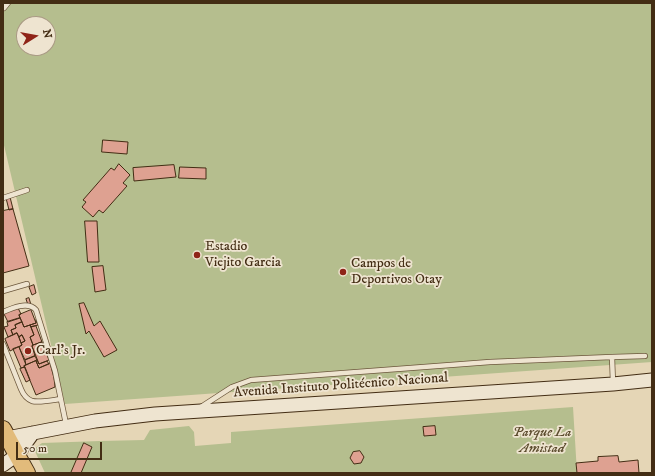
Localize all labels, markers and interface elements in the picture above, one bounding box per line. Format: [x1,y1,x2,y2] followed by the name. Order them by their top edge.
[16,16,56,56] north arrow
[39,28,55,40] text: N
[205,239,281,272] place label: Estadio Viejito Garcia
[192,250,202,260] marker: Estadio Viejito Garcia
[351,256,442,288] place label: Campos de Deportivos Otay
[338,267,348,277] marker: Campos de Deportivos Otay
[36,343,85,359] place label: Carl's Jr.
[23,346,33,356] marker: Carl's Jr.
[233,370,449,402] street label: Avenida Instituto Politécnico Nacional
[513,425,571,458] park label: Parque La Amistad
[18,434,104,460] scale bar
[23,441,47,456] text: 50 m

